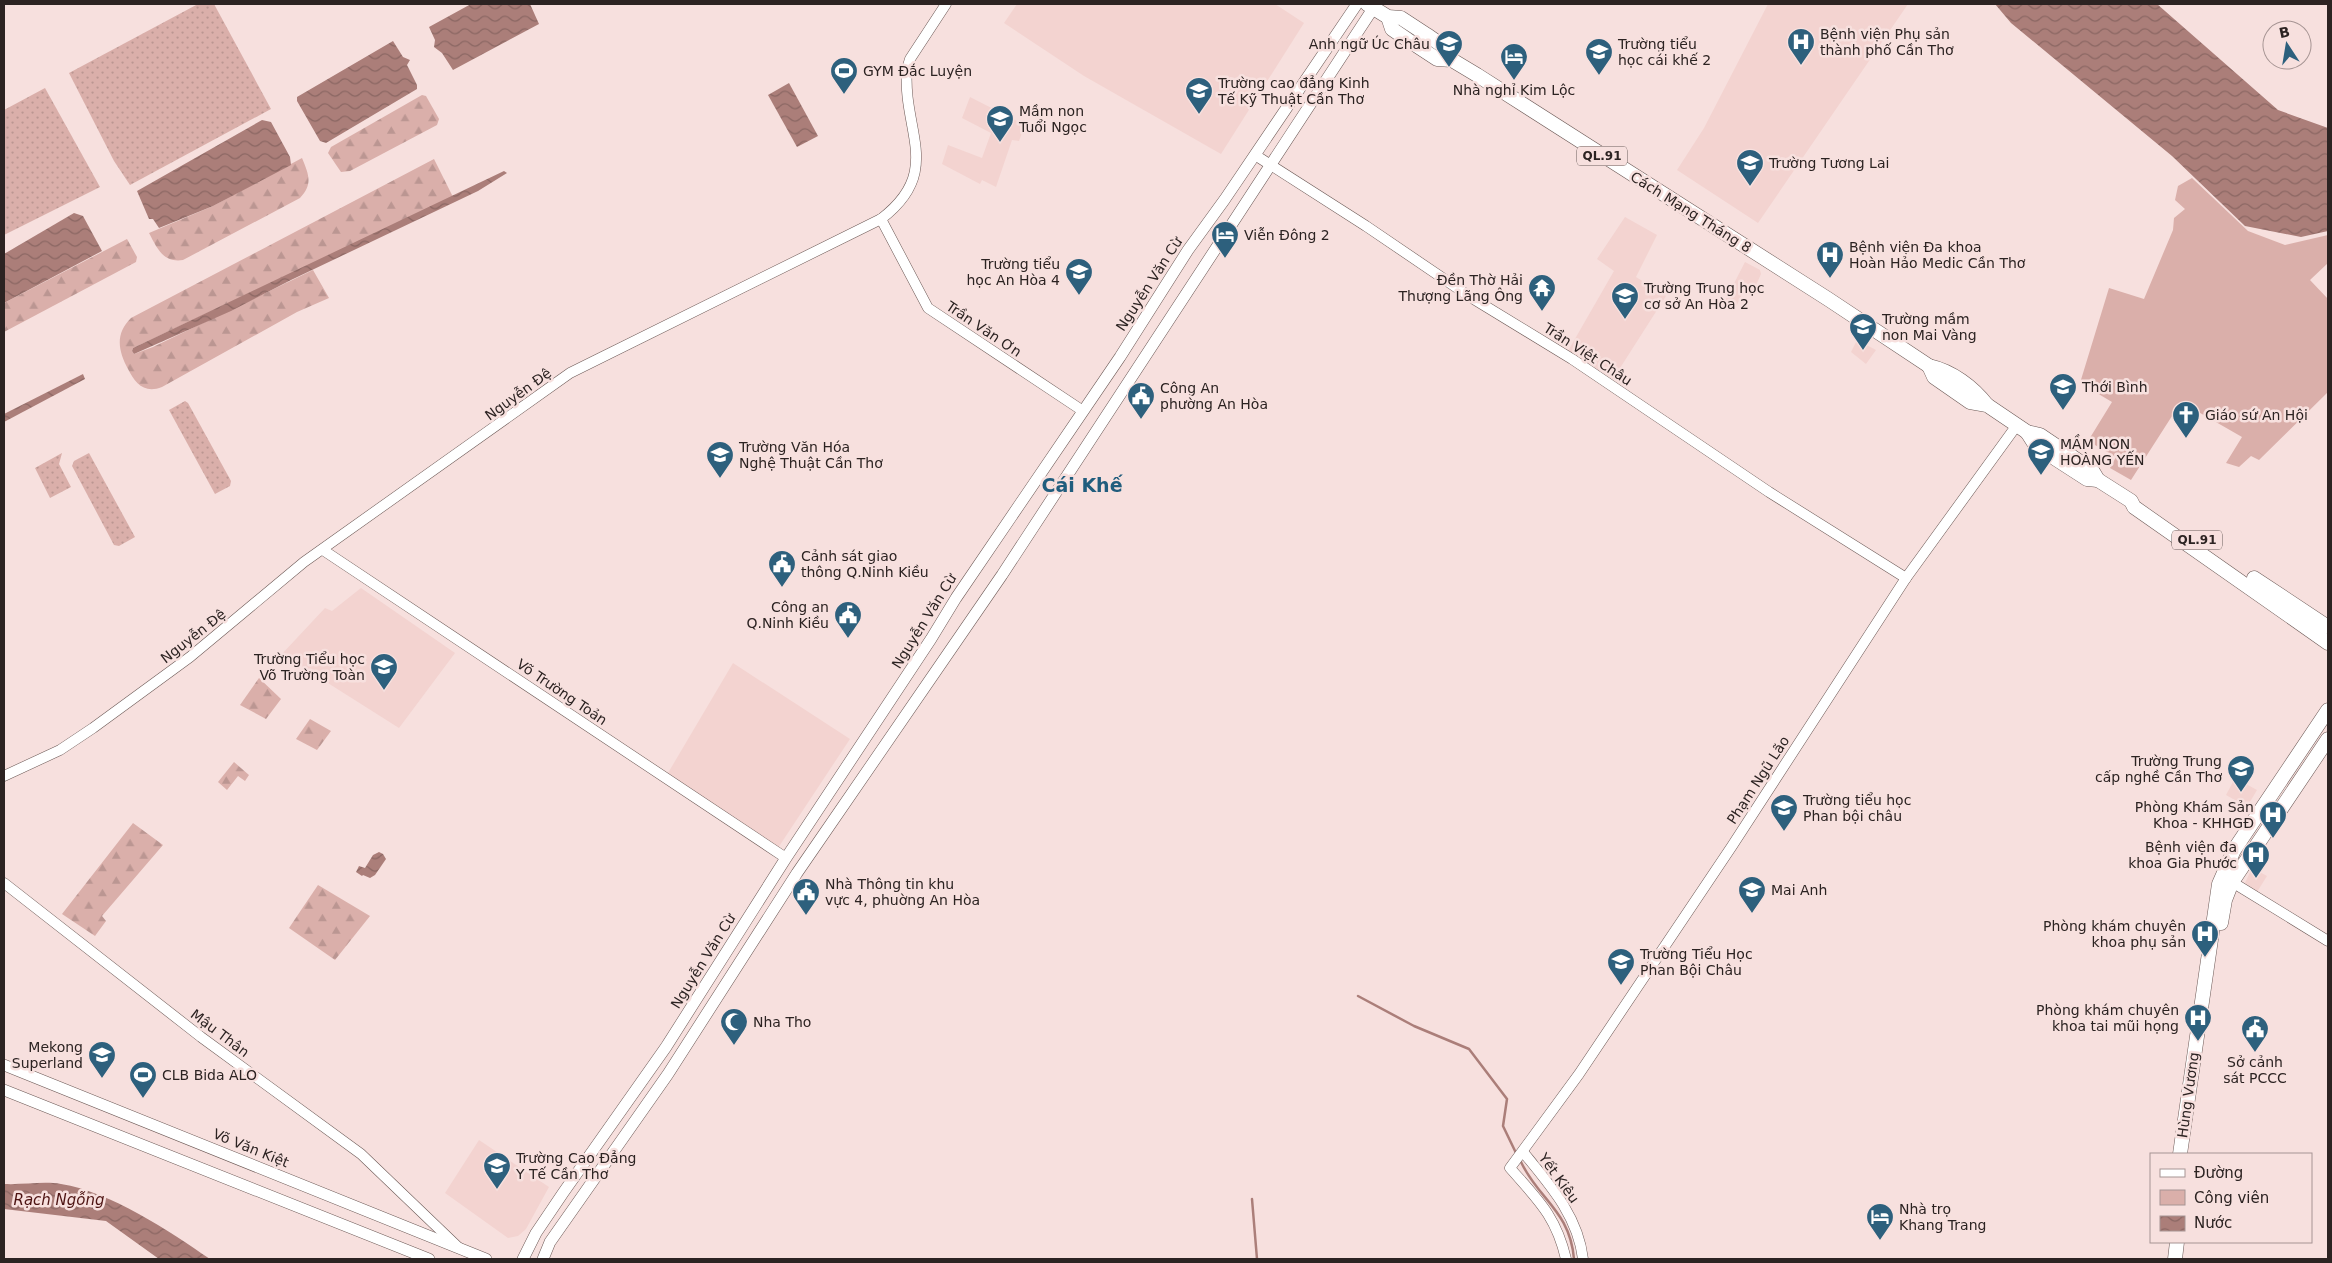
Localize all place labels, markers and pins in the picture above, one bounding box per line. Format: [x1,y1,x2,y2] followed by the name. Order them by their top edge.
[1820,26,1954,58] place label: Bệnh viện Phụ sản thành phố Cần Thơ
[1786,27,1816,66] hospital icon: Bệnh viện Phụ sản thành phố Cần Thơ
[1434,29,1464,68] school or university icon: Anh ngữ Úc Châu
[1309,35,1430,52] place label: Anh ngữ Úc Châu
[1617,36,1711,68] place label: Trường tiểu học cái khế 2
[1584,37,1614,76] school or university icon: Trường tiểu học cái khế 2
[1499,42,1529,81] hotel icon: Nhà nghỉ Kim Lộc
[829,56,859,95] sports icon: GYM Đắc Luyện
[863,63,972,79] place label: GYM Đắc Luyện
[1217,75,1370,107] place label: Trường cao đẳng Kinh Tế Kỹ Thuật Cần Thơ
[1184,76,1214,115] school or university icon: Trường cao đẳng Kinh Tế Kỹ Thuật Cần Thơ
[1453,82,1575,98] place label: Nhà nghỉ Kim Lộc
[1018,103,1087,135] place label: Mầm non Tuổi Ngọc
[985,104,1015,143] school or university icon: Mầm non Tuổi Ngọc
[1735,148,1765,187] school or university icon: Trường Tương Lai
[1768,155,1889,171] place label: Trường Tương Lai
[1210,220,1240,259] hotel icon: Viễn Đông 2
[1244,227,1330,243] place label: Viễn Đông 2
[1849,239,2026,271] place label: Bệnh viện Đa khoa Hoàn Hảo Medic Cần Thơ
[1815,240,1845,279] hospital icon: Bệnh viện Đa khoa Hoàn Hảo Medic Cần Thơ
[966,256,1060,288] place label: Trường tiểu học An Hòa 4
[1064,257,1094,296] school or university icon: Trường tiểu học An Hòa 4
[1398,272,1523,304] place label: Đền Thờ Hải Thượng Lãng Ông
[1527,273,1557,312] temple icon: Đền Thờ Hải Thượng Lãng Ông
[1643,280,1764,312] place label: Trường Trung học cơ sở An Hòa 2
[1610,281,1640,320] school or university icon: Trường Trung học cơ sở An Hòa 2
[1881,311,1977,343] place label: Trường mầm non Mai Vàng
[1848,312,1878,351] school or university icon: Trường mầm non Mai Vàng
[2048,372,2078,411] school or university icon: Thới Bình
[2081,379,2148,395] place label: Thới Bình
[1160,380,1268,412] place label: Công An phường An Hòa
[1126,381,1156,420] public building icon: Công An phường An Hòa
[2171,400,2201,439] church icon: Giáo sứ An Hội
[2205,407,2308,423] place label: Giáo sứ An Hội
[2060,434,2145,468] place label: MẦM NON HOÀNG YẾN
[2026,437,2056,476] school or university icon: MẦM NON HOÀNG YẾN
[738,439,883,471] place label: Trường Văn Hóa Nghệ Thuật Cần Thơ
[705,440,735,479] school or university icon: Trường Văn Hóa Nghệ Thuật Cần Thơ
[801,548,929,580] place label: Cảnh sát giao thông Q.Ninh Kiều
[767,549,797,588] public building icon: Cảnh sát giao thông Q.Ninh Kiều
[746,599,829,631] place label: Công an Q.Ninh Kiều
[833,600,863,639] public building icon: Công an Q.Ninh Kiều
[253,651,365,683] place label: Trường Tiểu học Võ Trường Toàn
[369,652,399,691] school or university icon: Trường Tiểu học Võ Trường Toàn
[2095,753,2222,785] place label: Trường Trung cấp nghề Cần Thơ
[2226,754,2256,793] school or university icon: Trường Trung cấp nghề Cần Thơ
[1802,792,1911,824] place label: Trường tiểu học Phan bội châu
[1769,793,1799,832] school or university icon: Trường tiểu học Phan bội châu
[2135,799,2254,831] place label: Phòng Khám Sản Khoa - KHHGĐ
[2258,800,2288,839] hospital icon: Phòng Khám Sản Khoa - KHHGĐ
[2128,839,2237,871] place label: Bệnh viện đa khoa Gia Phước
[2241,840,2271,879] hospital icon: Bệnh viện đa khoa Gia Phước
[1737,875,1767,914] school or university icon: Mai Anh
[825,876,980,908] place label: Nhà Thông tin khu vực 4, phuờng An Hòa
[791,877,821,916] public building icon: Nhà Thông tin khu vực 4, phuờng An Hòa
[1771,882,1827,898] place label: Mai Anh
[2043,918,2186,950] place label: Phòng khám chuyên khoa phụ sản
[2190,919,2220,958] hospital icon: Phòng khám chuyên khoa phụ sản
[1639,946,1753,978] place label: Trường Tiểu Học Phan Bội Châu
[1606,947,1636,986] school or university icon: Trường Tiểu Học Phan Bội Châu
[2036,1002,2179,1034] place label: Phòng khám chuyên khoa tai mũi họng
[2183,1003,2213,1042] hospital icon: Phòng khám chuyên khoa tai mũi họng
[719,1007,749,1046] mosque icon: Nha Tho
[753,1014,811,1030] place label: Nha Tho
[2240,1014,2270,1053] public building icon: Sở cảnh sát PCCC
[12,1039,83,1071] place label: Mekong Superland
[87,1040,117,1079] school or university icon: Mekong Superland
[2223,1054,2287,1086] place label: Sở cảnh sát PCCC
[128,1060,158,1099] sports icon: CLB Bida ALO
[162,1067,257,1083] place label: CLB Bida ALO
[515,1150,636,1182] place label: Trường Cao Đẳng Y Tế Cần Thơ
[482,1151,512,1190] school or university icon: Trường Cao Đẳng Y Tế Cần Thơ
[1899,1201,1986,1233] place label: Nhà trọ Khang Trang
[1865,1202,1895,1241] hotel icon: Nhà trọ Khang Trang

